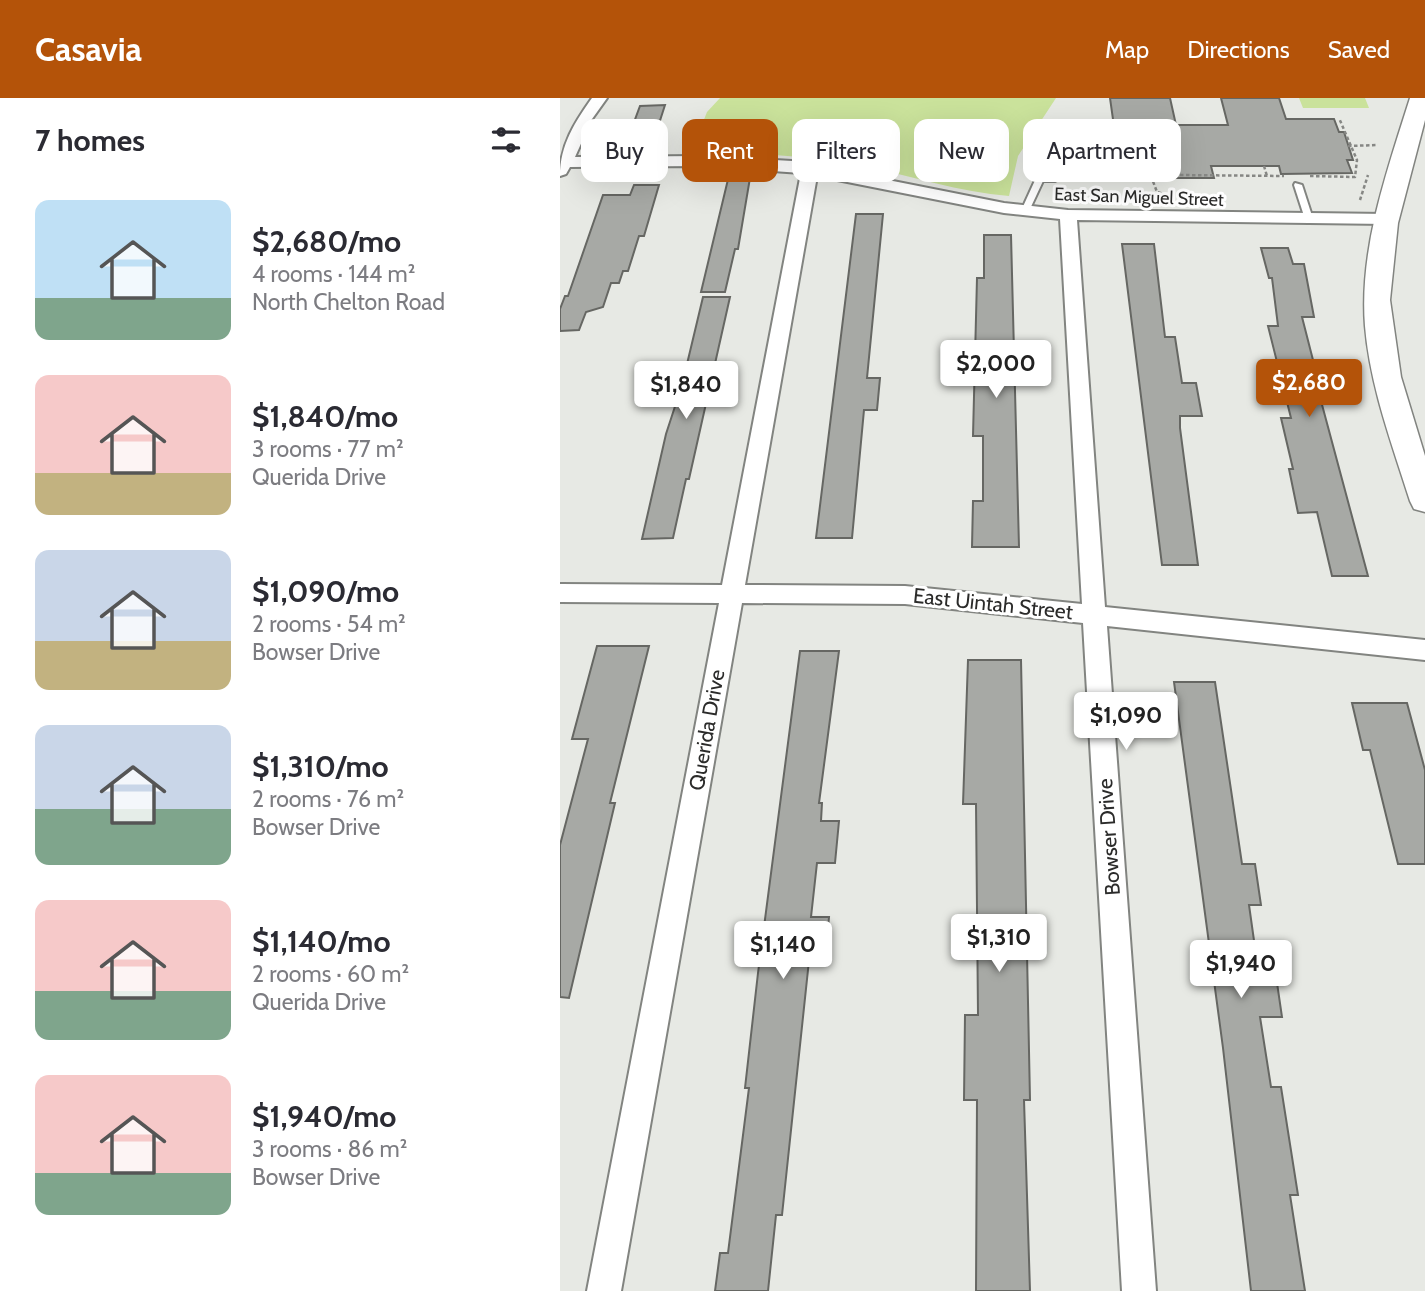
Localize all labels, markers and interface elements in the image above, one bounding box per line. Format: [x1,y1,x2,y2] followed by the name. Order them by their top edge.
[35,29,142,69] text: Casavia
[1105,35,1149,64] text: Map
[1187,35,1290,64] text: Directions
[1328,35,1390,64] text: Saved
[581,119,668,182] chip: Buy
[682,119,778,182] chip: Rent
[792,119,900,182] chip: Filters
[914,119,1009,182] chip: New
[1023,119,1181,182] chip: Apartment
[487,121,525,159] icon: filters
[35,122,145,159] text: 7 homes
[1054,183,1224,211] street label: East San Miguel Street
[252,223,401,260] text: $2,680/mo
[91,228,175,312] icon: home
[252,260,415,288] text: 4 rooms · 144 m²
[252,288,445,316] text: North Chelton Road
[939,341,1053,400] pin: $2,000
[956,349,1036,377] text: $2,000
[1252,360,1366,419] pin: $2,680
[629,362,743,421] pin: $1,840
[1272,368,1346,396] text: $2,680
[650,370,722,398] text: $1,840
[252,398,398,435] text: $1,840/mo
[91,403,175,487] icon: home
[252,435,404,463] text: 3 rooms · 77 m²
[252,463,386,491] text: Querida Drive
[252,573,399,610] text: $1,090/mo
[91,578,175,662] icon: home
[912,583,1074,624] street label: East Uintah Street
[252,610,406,638] text: 2 rooms · 54 m²
[252,638,380,666] text: Bowser Drive
[684,667,729,792] street label: Querida Drive
[1069,692,1183,752] pin: $1,090
[1090,701,1162,729] text: $1,090
[252,748,389,785] text: $1,310/mo
[91,753,175,837] icon: home
[1092,778,1125,896] street label: Bowser Drive
[252,785,404,813] text: 2 rooms · 76 m²
[252,813,380,841] text: Bowser Drive
[942,914,1056,974] pin: $1,310
[726,922,840,981] pin: $1,140
[252,923,391,960] text: $1,140/mo
[967,923,1031,951] text: $1,310
[91,928,175,1012] icon: home
[750,930,816,958] text: $1,140
[1184,940,1298,1000] pin: $1,940
[1206,949,1276,977] text: $1,940
[252,960,409,988] text: 2 rooms · 60 m²
[252,988,386,1016] text: Querida Drive
[252,1098,396,1135] text: $1,940/mo
[91,1103,175,1187] icon: home
[252,1135,407,1163] text: 3 rooms · 86 m²
[252,1163,380,1191] text: Bowser Drive

